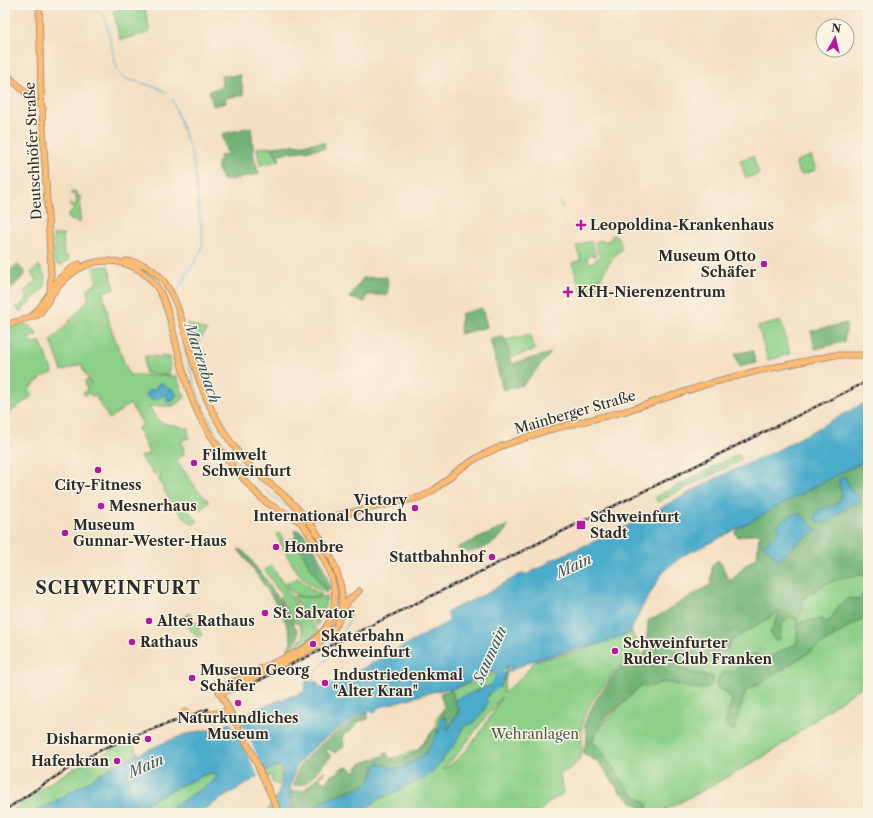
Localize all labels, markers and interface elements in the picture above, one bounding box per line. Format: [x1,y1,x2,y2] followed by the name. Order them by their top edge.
[815,18,855,58] north arrow
[831,21,843,36] text: N
[20,81,46,221] street label: Deutschhöfer Straße
[590,216,774,234] place label: Leopoldina-Krankenhaus
[575,219,587,231] marker: Leopoldina-Krankenhaus
[658,247,756,281] place label: Museum Otto Schäfer
[759,259,769,269] marker: Museum Otto Schäfer
[577,283,726,301] place label: KfH-Nierenzentrum
[562,286,574,298] marker: KfH-Nierenzentrum
[180,318,224,406] water label: Marienbach
[512,386,638,438] street label: Mainberger Straße
[202,446,292,480] place label: Filmwelt Schweinfurt
[189,458,199,468] marker: Filmwelt Schweinfurt
[93,465,103,475] marker: City-Fitness
[54,476,142,494] place label: City-Fitness
[253,491,407,525] place label: Victory International Church
[109,497,197,515] place label: Mesnerhaus
[96,501,106,511] marker: Mesnerhaus
[410,503,420,513] marker: Victory International Church
[590,508,680,542] place label: Schweinfurt Stadt
[73,516,227,550] place label: Museum Gunnar-Wester-Haus
[575,519,587,531] marker: Schweinfurt Stadt
[60,528,70,538] marker: Museum Gunnar-Wester-Haus
[284,538,344,556] place label: Hombre
[271,542,281,552] marker: Hombre
[389,548,486,566] place label: Stattbahnhof
[551,549,595,583] water label: Main
[487,552,497,562] marker: Stattbahnhof
[35,577,201,599] district label: SCHWEINFURT
[273,604,355,622] place label: St. Salvator
[260,608,270,618] marker: St. Salvator
[156,612,255,630] place label: Altes Rathaus
[144,616,154,626] marker: Altes Rathaus
[468,623,511,687] water label: Saumain
[321,627,411,661] place label: Skaterbahn Schweinfurt
[140,633,198,651] place label: Rathaus
[623,634,773,668] place label: Schweinfurter Ruder-Club Franken
[127,637,137,647] marker: Rathaus
[308,639,318,649] marker: Skaterbahn Schweinfurt
[610,646,620,656] marker: Schweinfurter Ruder-Club Franken
[200,661,310,695] place label: Museum Georg Schäfer
[333,666,463,700] place label: Industriedenkmal "Alter Kran"
[187,673,197,683] marker: Museum Georg Schäfer
[320,678,330,688] marker: Industriedenkmal "Alter Kran"
[233,698,243,708] marker: Naturkundliches Museum
[177,709,299,743] place label: Naturkundliches Museum
[490,725,579,743] park label: Wehranlagen
[46,730,140,748] place label: Disharmonie
[143,734,153,744] marker: Disharmonie
[123,749,167,783] water label: Main
[31,752,109,770] place label: Hafenkran
[112,756,122,766] marker: Hafenkran

